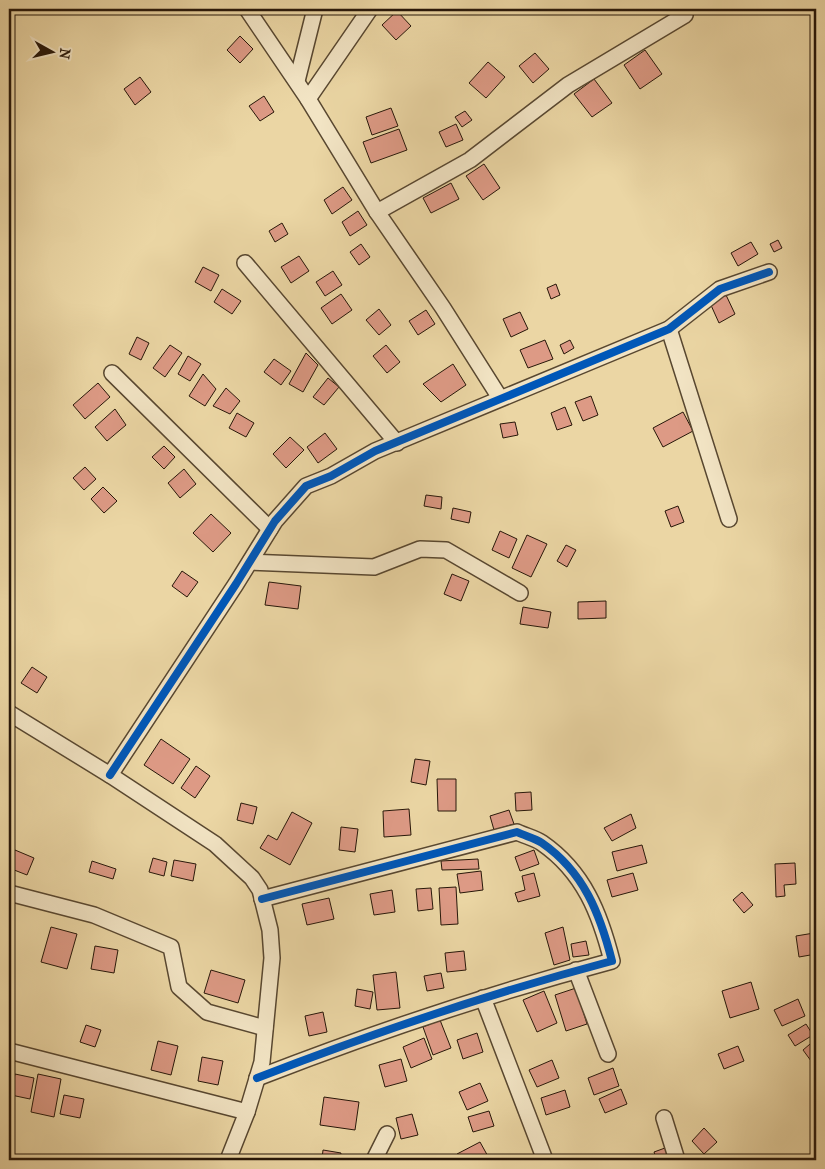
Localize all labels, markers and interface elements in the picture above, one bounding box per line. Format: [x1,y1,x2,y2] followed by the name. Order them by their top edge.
[28,28,78,78] north arrow
[55,47,74,61] text: N

